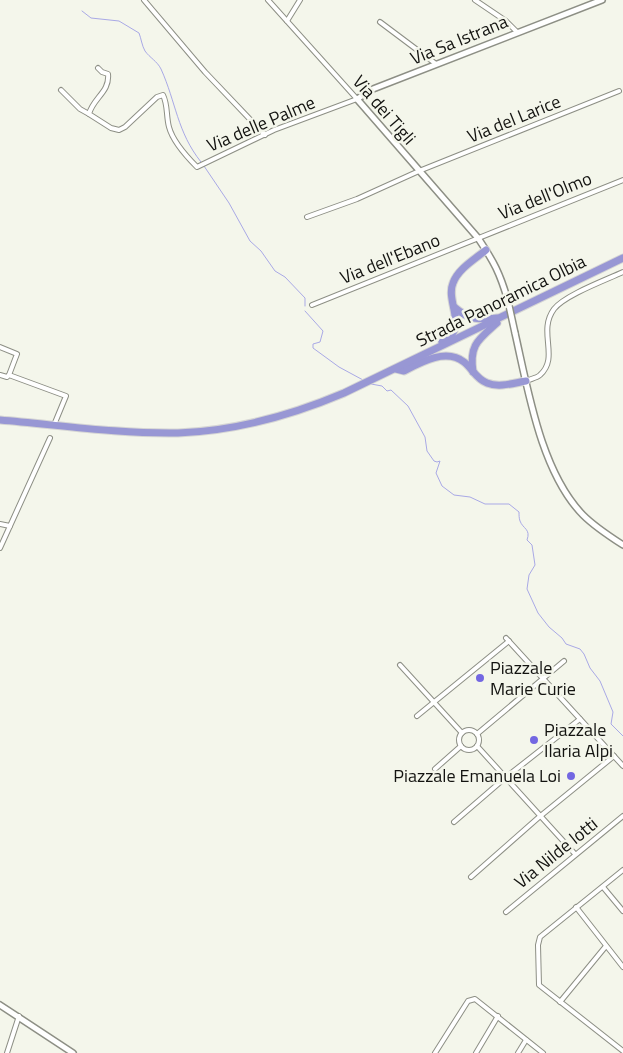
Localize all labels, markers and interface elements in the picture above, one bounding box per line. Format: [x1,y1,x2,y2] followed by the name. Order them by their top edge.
[406,8,512,71] street label: Via Sa Istrana
[346,69,422,150] street label: Via dei Tigli
[463,88,565,150] street label: Via del Larice
[202,89,319,158] street label: Via delle Palme
[494,165,596,227] street label: Via dell'Olmo
[336,226,444,291] street label: Via dell'Ebano
[411,248,590,353] street label: Strada Panoramica Olbia
[490,654,576,702] place label: Piazzale Marie Curie
[474,672,486,684] marker: Piazzale Marie Curie
[544,716,613,764] place label: Piazzale Ilaria Alpi
[528,734,540,746] marker: Piazzale Ilaria Alpi
[393,762,561,789] place label: Piazzale Emanuela Loi
[565,770,577,782] marker: Piazzale Emanuela Loi
[508,810,603,895] street label: Via Nilde Iotti

